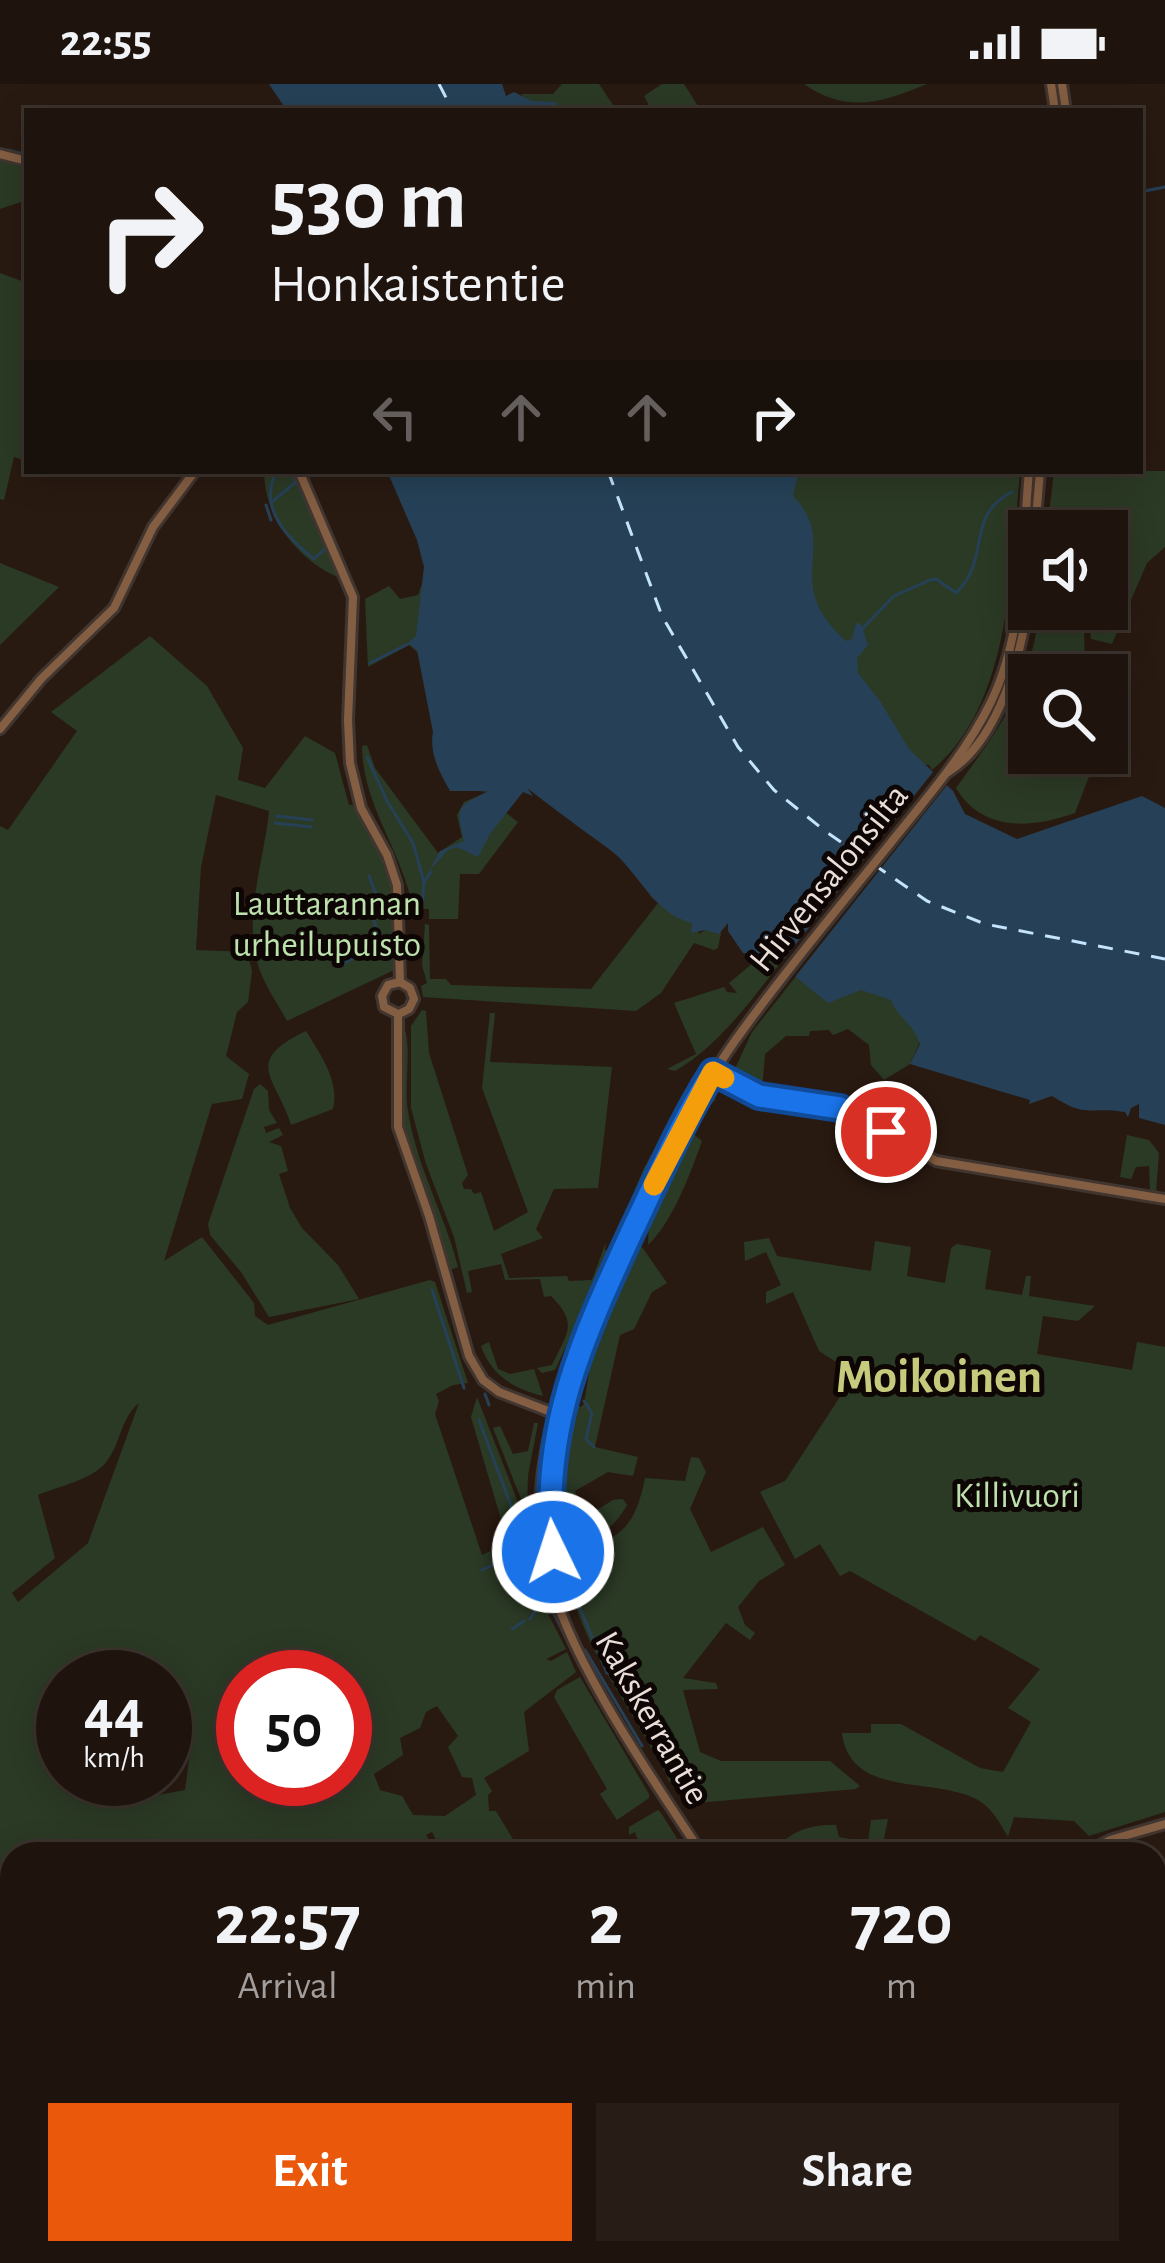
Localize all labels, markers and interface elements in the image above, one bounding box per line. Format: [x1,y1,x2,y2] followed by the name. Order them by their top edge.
[60,19,152,64] text: 22:55
[72,156,228,312] icon: right
[270,160,467,244] text: 530 m
[270,258,566,312] text: Honkaistentie
[362,384,428,450] icon: left
[488,384,554,450] icon: ahead
[614,384,680,450] icon: ahead
[740,384,806,450] icon: right
[1008,510,1128,774] map controls
[1008,510,1128,630] button: sound
[1008,654,1128,774] button: search
[743,778,915,978] street label: Hirvensalonsilta
[233,886,421,963] park label: Lauttarannan urheilupuisto
[835,1081,937,1183] pin
[853,1099,919,1165] icon: arrive
[836,1354,1042,1402] district label: Moikoinen
[954,1478,1080,1514] park label: Killivuori
[490,1489,616,1615] position arrow
[588,1626,716,1810] street label: Kakskerrantie
[216,1650,372,1806] speed limit sign: 50
[84,1683,144,1743] text: 44
[83,1743,145,1773] text: km/h
[214,1885,361,1957] text: 22:57
[589,1885,622,1957] text: 2
[850,1885,953,1957] text: 720
[237,1967,338,2006] text: Arrival
[575,1967,636,2006] text: min
[886,1967,917,2006] text: m
[48,2103,572,2241] button: Exit
[596,2103,1119,2241] button: Share

